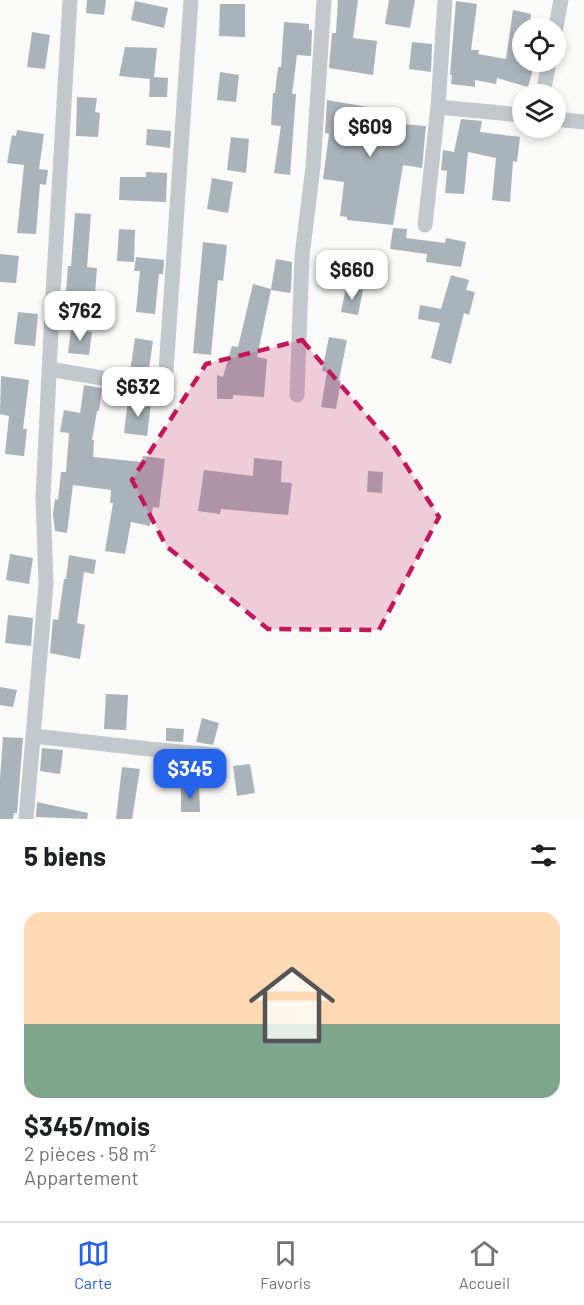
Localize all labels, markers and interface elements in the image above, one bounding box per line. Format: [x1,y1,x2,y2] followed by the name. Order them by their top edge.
[512,18,566,138] map controls
[512,18,566,72] button: locate
[512,84,566,138] button: layers
[334,107,406,158] pin: $609
[348,114,392,138] text: $609
[316,250,388,301] pin: $660
[330,257,374,281] text: $660
[44,291,116,342] pin: $762
[58,298,102,322] text: $762
[102,367,174,418] pin: $632
[116,374,160,398] text: $632
[154,749,226,800] pin: $345
[167,756,213,780] text: $345
[527,839,560,872] icon: filters
[24,840,106,871] text: 5 biens
[238,951,346,1059] icon: home
[24,1110,150,1141] text: $345/mois
[24,1141,156,1165] text: 2 pièces · 58 m²
[24,1165,139,1189] text: Appartement
[74,1237,112,1292] tab: Carte
[260,1237,311,1292] tab: Favoris
[459,1237,510,1292] tab: Accueil

